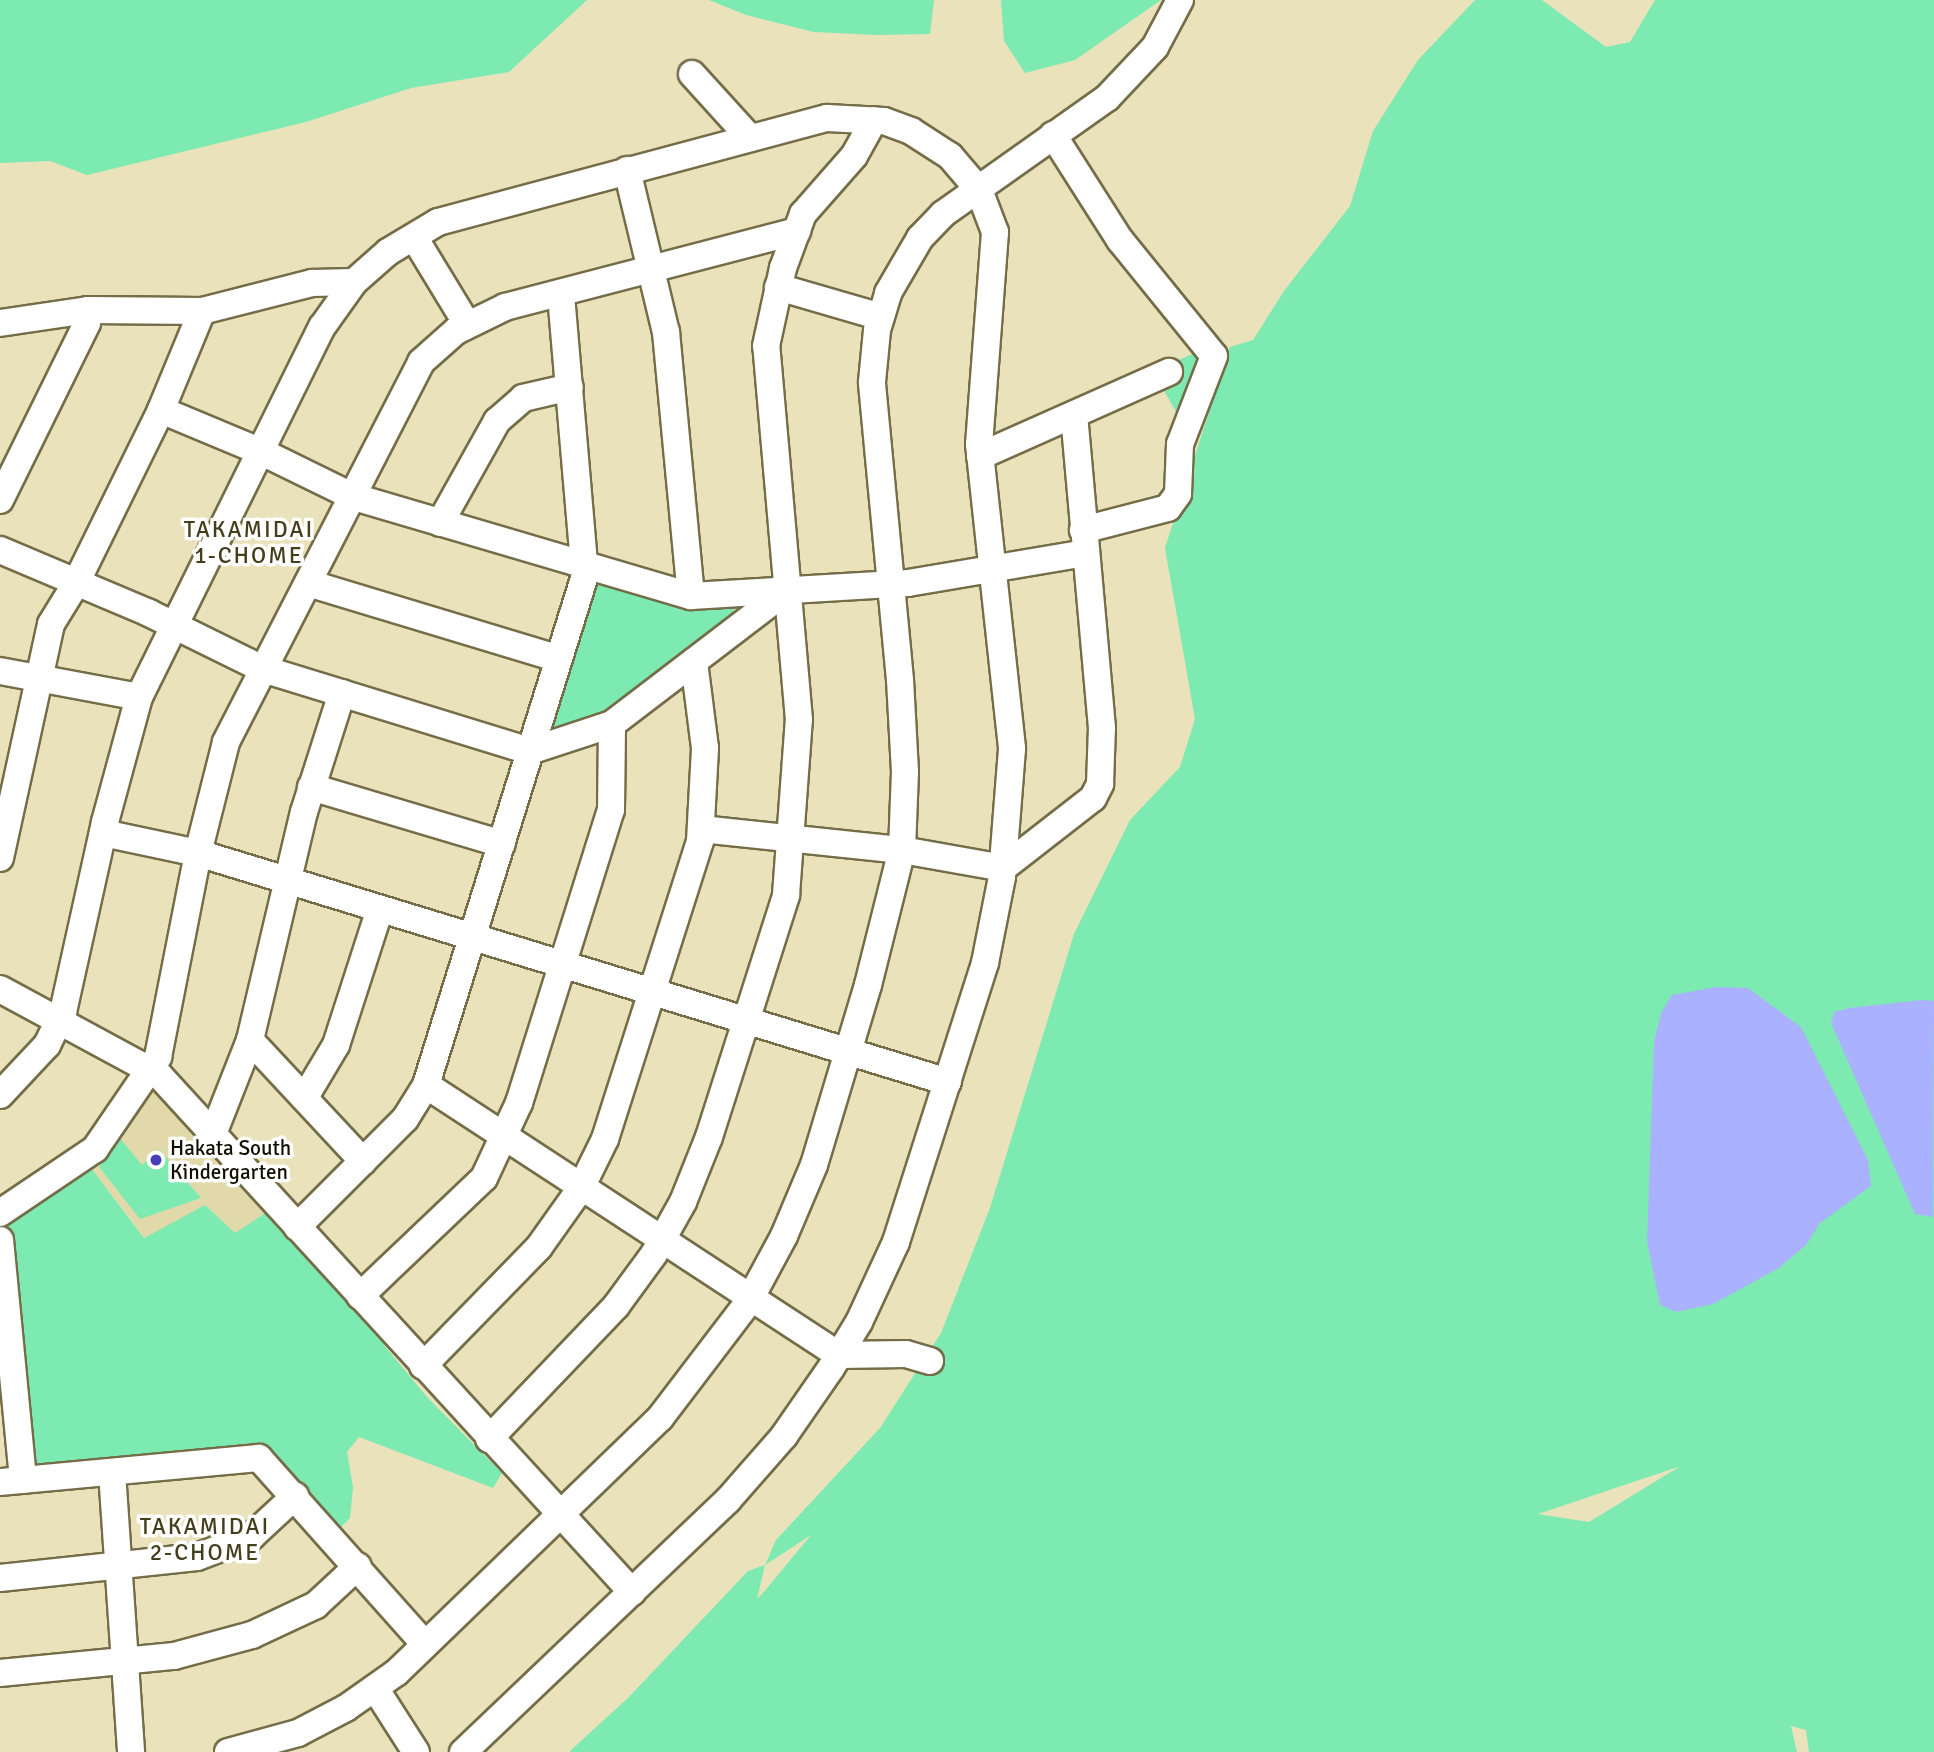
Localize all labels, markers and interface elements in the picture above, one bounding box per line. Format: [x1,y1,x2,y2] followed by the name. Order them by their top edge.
[185,516,313,570] district label: TAKAMIDAI 1-CHOME
[170,1135,291,1185] place label: Hakata South Kindergarten
[148,1152,164,1168] marker: Hakata South Kindergarten
[141,1513,269,1567] district label: TAKAMIDAI 2-CHOME

